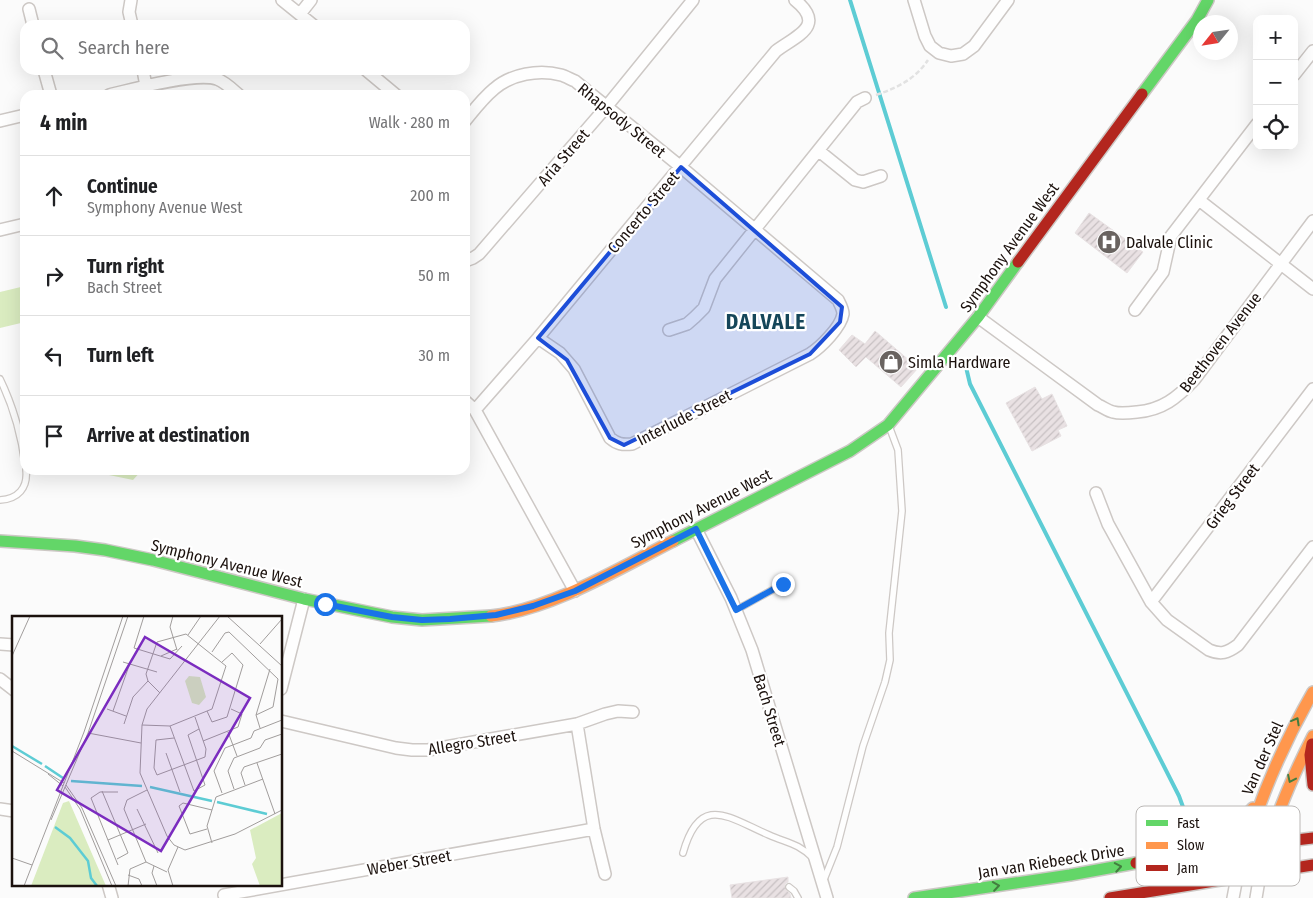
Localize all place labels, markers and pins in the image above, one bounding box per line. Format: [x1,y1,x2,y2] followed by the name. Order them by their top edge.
[1096,229,1122,255] hospital icon: Dalvale Clinic
[1126,233,1213,252] place label: Dalvale Clinic
[878,349,904,375] shop icon: Simla Hardware
[908,353,1011,372] place label: Simla Hardware

